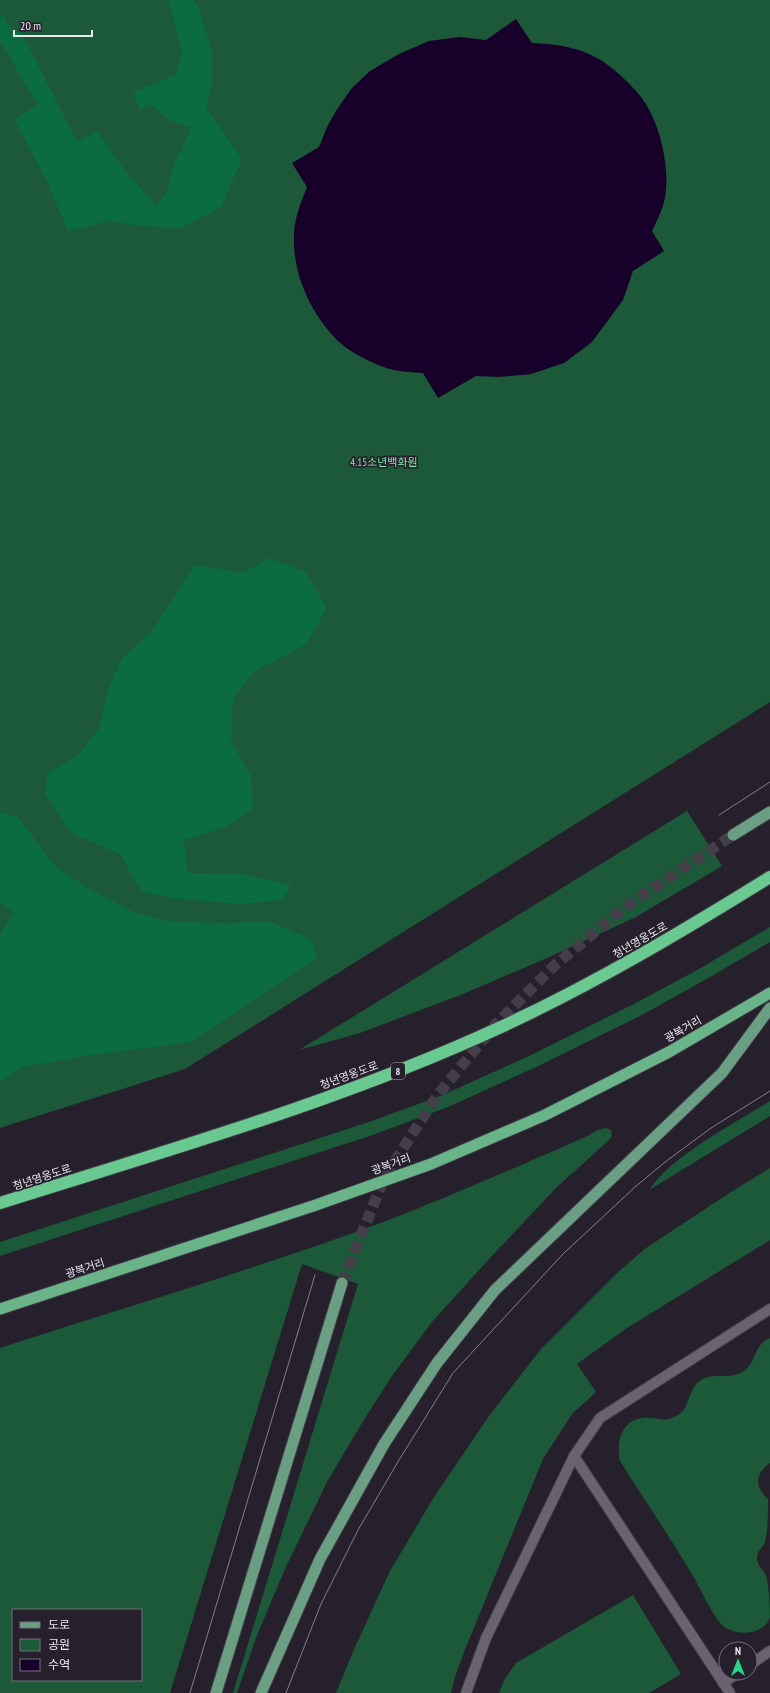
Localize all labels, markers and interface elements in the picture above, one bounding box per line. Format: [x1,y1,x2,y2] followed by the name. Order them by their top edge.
[14,12,92,38] scale bar
[20,18,41,33] text: 20 m
[350,455,418,469] park label: 4.15소년백화원
[610,919,670,961] street label: 청년영웅도로
[662,1013,704,1045] street label: 광복거리
[318,1058,380,1092] street label: 청년영웅도로
[391,1063,405,1079] road number: 8
[370,1150,412,1178] street label: 광복거리
[11,1161,73,1193] street label: 청년영웅도로
[64,1255,106,1281] street label: 광복거리
[12,1609,142,1681] legend
[48,1617,70,1632] text: 도로
[48,1637,70,1652] text: 공원
[718,1641,758,1681] north arrow
[735,1644,741,1658] text: N
[48,1657,70,1672] text: 수역

